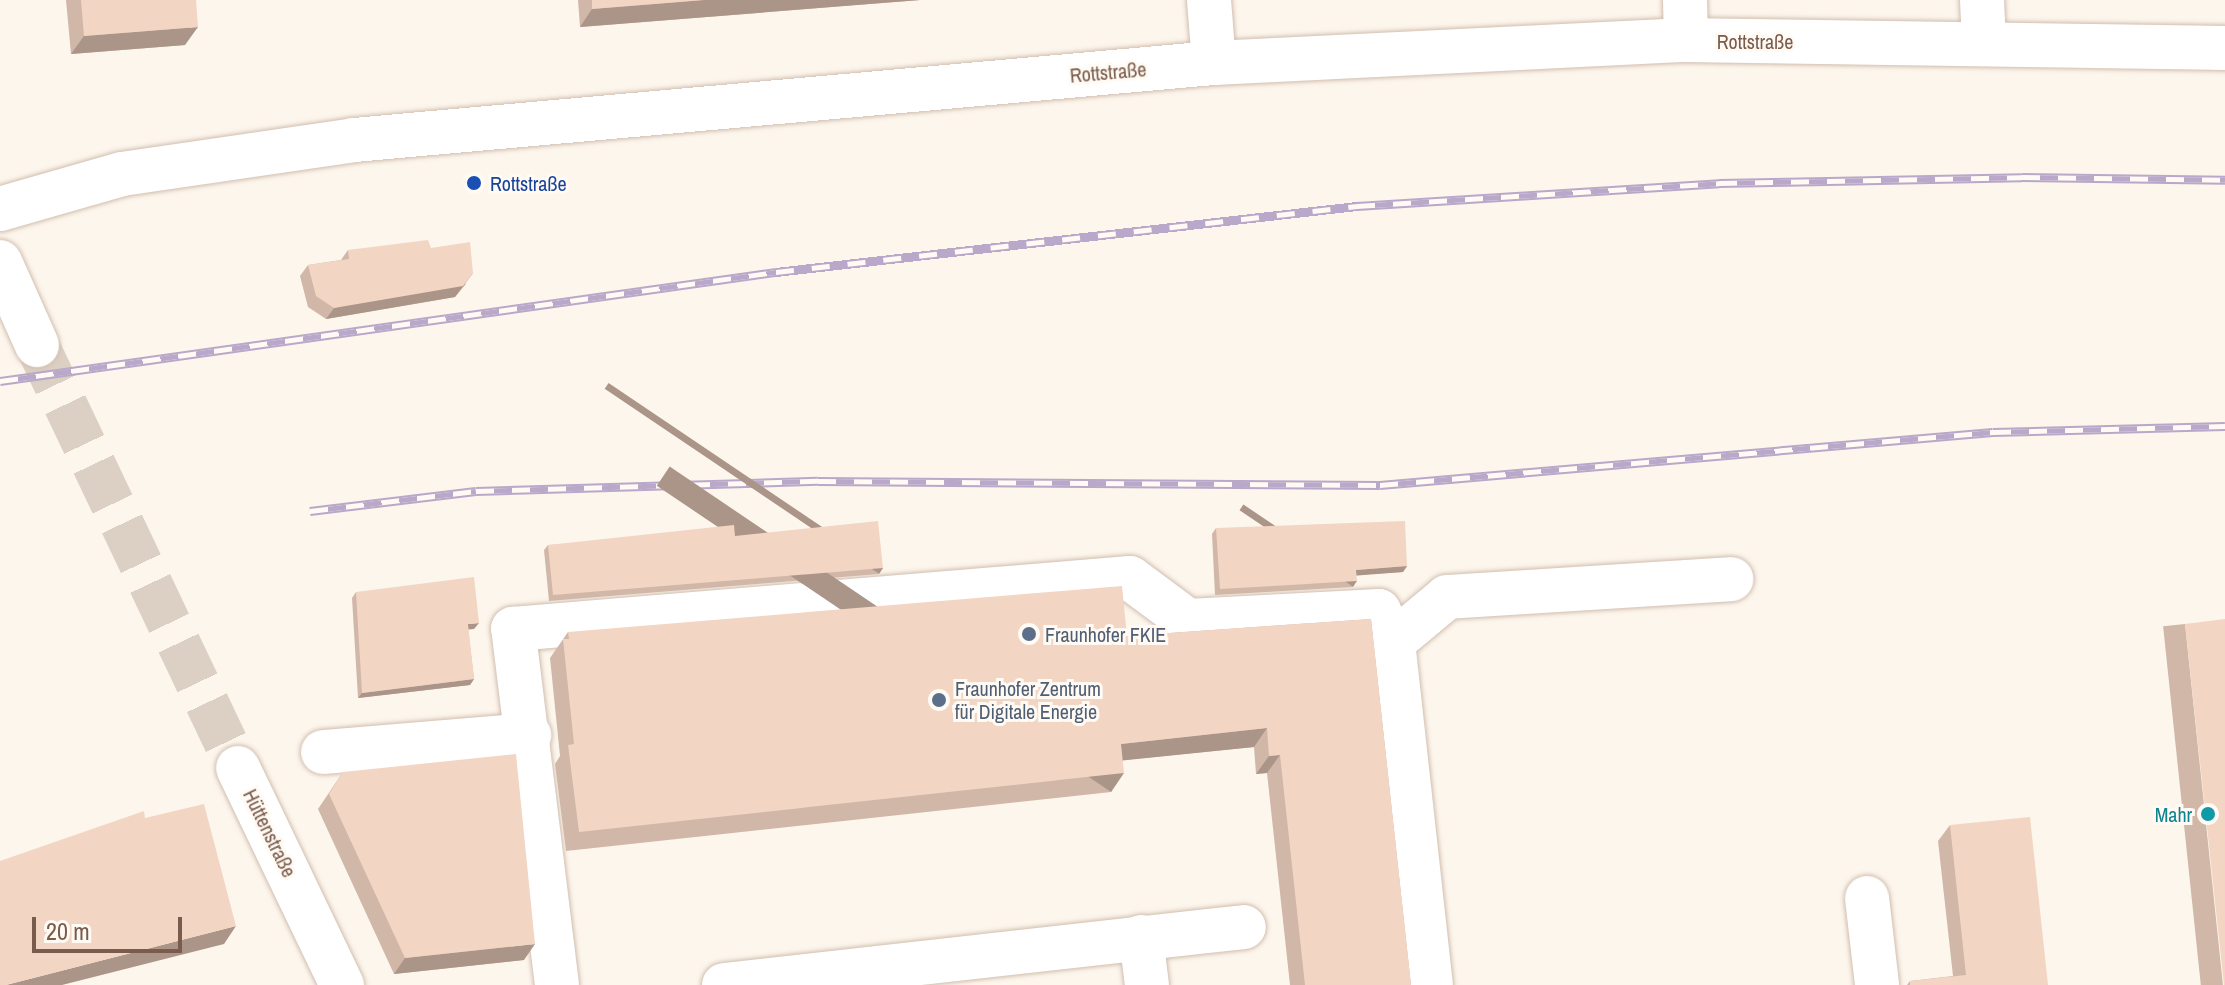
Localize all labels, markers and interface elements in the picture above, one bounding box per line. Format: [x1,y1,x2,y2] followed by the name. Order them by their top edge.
[1717,29,1793,53] street label: Rottstraße
[1069,57,1147,87] street label: Rottstraße
[490,171,567,195] place label: Rottstraße
[465,174,483,192] marker: Rottstraße
[1045,622,1166,646] place label: Fraunhofer FKIE
[1020,625,1038,643] marker: Fraunhofer FKIE
[955,676,1101,723] place label: Fraunhofer Zentrum für Digitale Energie
[930,691,948,709] marker: Fraunhofer Zentrum für Digitale Energie
[238,785,302,881] street label: Hüttenstraße
[2155,802,2192,826] place label: Mahr
[2199,805,2217,823] marker: Mahr
[36,901,186,951] scale bar
[46,915,90,947] text: 20 m

